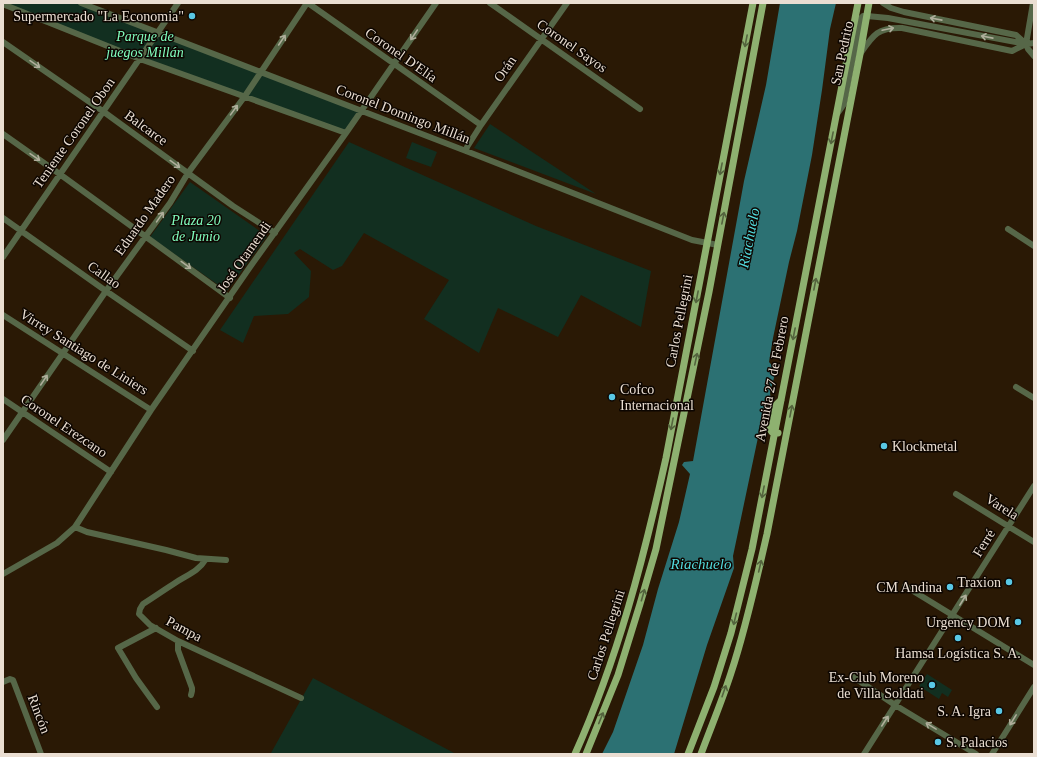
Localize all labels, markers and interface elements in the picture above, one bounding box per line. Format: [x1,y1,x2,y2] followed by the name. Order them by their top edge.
[13,9,184,24] place label: Supermercado "La Economia"
[187,11,197,21] marker: Supermercado "La Economia"
[930,14,943,22] one-way arrow
[534,16,610,76] street label: Coronel Sayos
[828,20,856,86] street label: San Pedrito
[362,25,440,86] street label: Coronel D'Elía
[881,25,894,33] one-way arrow
[104,29,184,60] park label: Parque de juegos Millán
[410,29,418,40] one-way arrow
[981,32,994,40] one-way arrow
[742,34,750,47] one-way arrow
[278,35,286,46] one-way arrow
[491,53,519,85] street label: Orán
[29,60,40,68] one-way arrow
[30,75,118,191] street label: Teniente Coronel Obon
[334,81,472,147] street label: Coronel Domingo Millán
[230,105,239,116] one-way arrow
[122,108,170,148] street label: Balcarce
[828,131,836,144] one-way arrow
[29,153,40,161] one-way arrow
[170,160,181,168] one-way arrow
[717,162,725,175] one-way arrow
[112,172,178,258] street label: Eduardo Madero
[735,206,763,270] water label: Riachuelo
[156,211,164,222] one-way arrow
[719,212,727,225] one-way arrow
[170,213,221,244] park label: Plaza 20 de Junio
[214,219,274,295] street label: José Otamendi
[85,258,123,292] street label: Callao
[180,261,191,269] one-way arrow
[663,273,695,369] street label: Carlos Pellegrini
[812,278,820,291] one-way arrow
[692,290,700,303] one-way arrow
[17,306,151,398] street label: Virrey Santiago de Liniers
[752,315,792,443] street label: Avenida 27 de Febrero
[790,327,798,340] one-way arrow
[692,353,700,366] one-way arrow
[41,374,49,386] one-way arrow
[620,382,694,413] place label: Cofco Internacional
[18,392,110,460] street label: Coronel Erezcano
[607,392,617,402] marker: Cofco Internacional
[787,405,795,418] one-way arrow
[668,417,676,430] one-way arrow
[892,439,957,454] place label: Klockmetal
[879,441,889,451] marker: Klockmetal
[759,485,767,498] one-way arrow
[983,491,1022,523] street label: Varela
[970,526,998,560] street label: Ferré
[670,556,732,572] water label: Riachuelo
[756,560,764,573] one-way arrow
[957,575,1001,590] place label: Traxion
[1004,577,1014,587] marker: Traxion
[876,580,943,595] place label: CM Andina
[945,582,955,592] marker: CM Andina
[584,588,628,682] street label: Carlos Pellegrini
[640,589,647,602] one-way arrow
[959,594,967,606] one-way arrow
[730,612,738,625] one-way arrow
[164,613,205,645] street label: Pampa
[926,615,1011,630] place label: Urgency DOM
[1013,617,1023,627] marker: Urgency DOM
[953,633,963,643] marker: Hamsa Logística S. A.
[895,646,1021,661] place label: Hamsa Logística S. A.
[829,670,924,701] place label: Ex-Club Moreno de Villa Soldati
[927,680,937,690] marker: Ex-Club Moreno de Villa Soldati
[721,686,729,698] one-way arrow
[25,692,53,736] street label: Rincón
[937,704,992,719] place label: S. A. Igra
[994,706,1004,716] marker: S. A. Igra
[597,713,605,725] one-way arrow
[1009,714,1017,726] one-way arrow
[881,716,889,727] one-way arrow
[925,722,937,730] one-way arrow
[946,735,1007,750] place label: S. Palacios
[933,737,943,747] marker: S. Palacios

